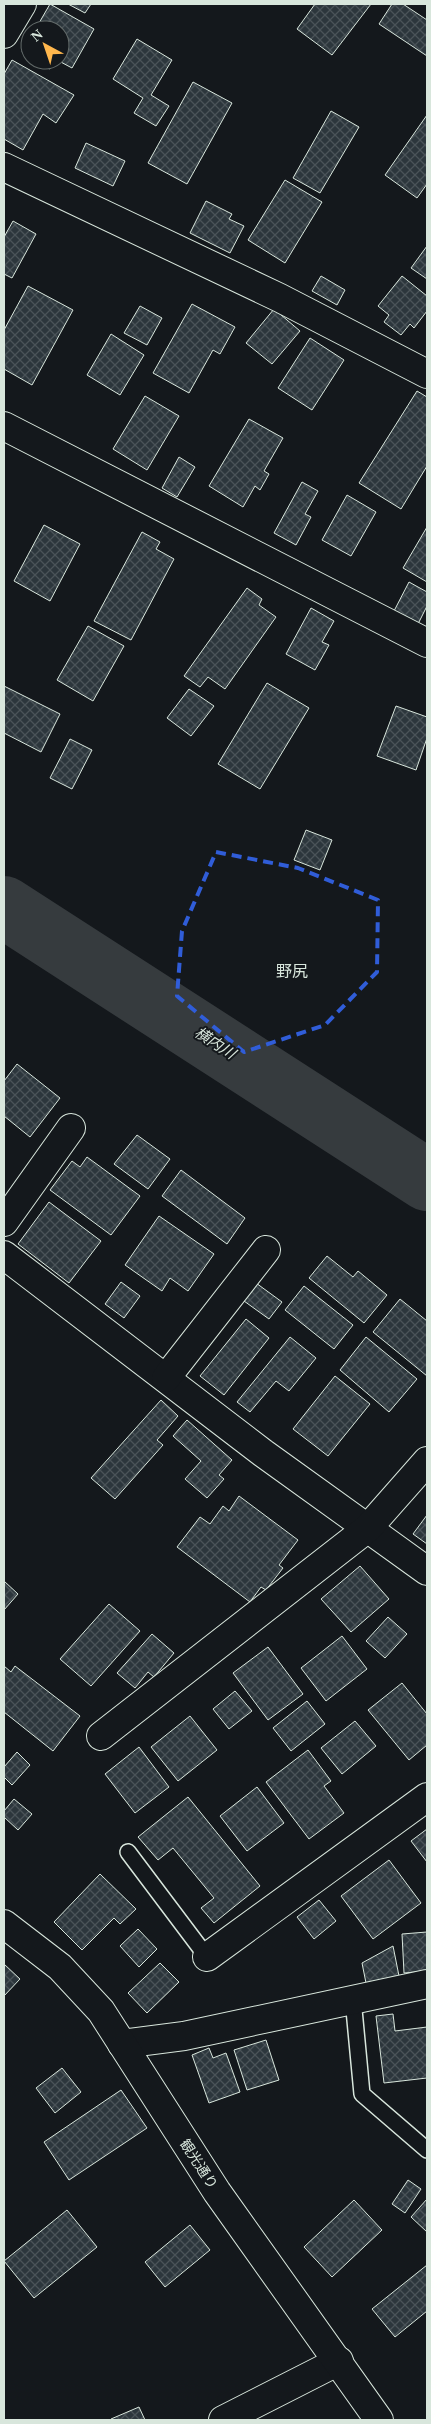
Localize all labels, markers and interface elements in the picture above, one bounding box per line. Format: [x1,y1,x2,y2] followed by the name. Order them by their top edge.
[20,20,70,70] north arrow
[28,26,46,44] text: N
[276,963,308,980] district label: 野尻
[192,1024,240,1063] water label: 横内川
[177,2137,220,2192] street label: 観光通り

